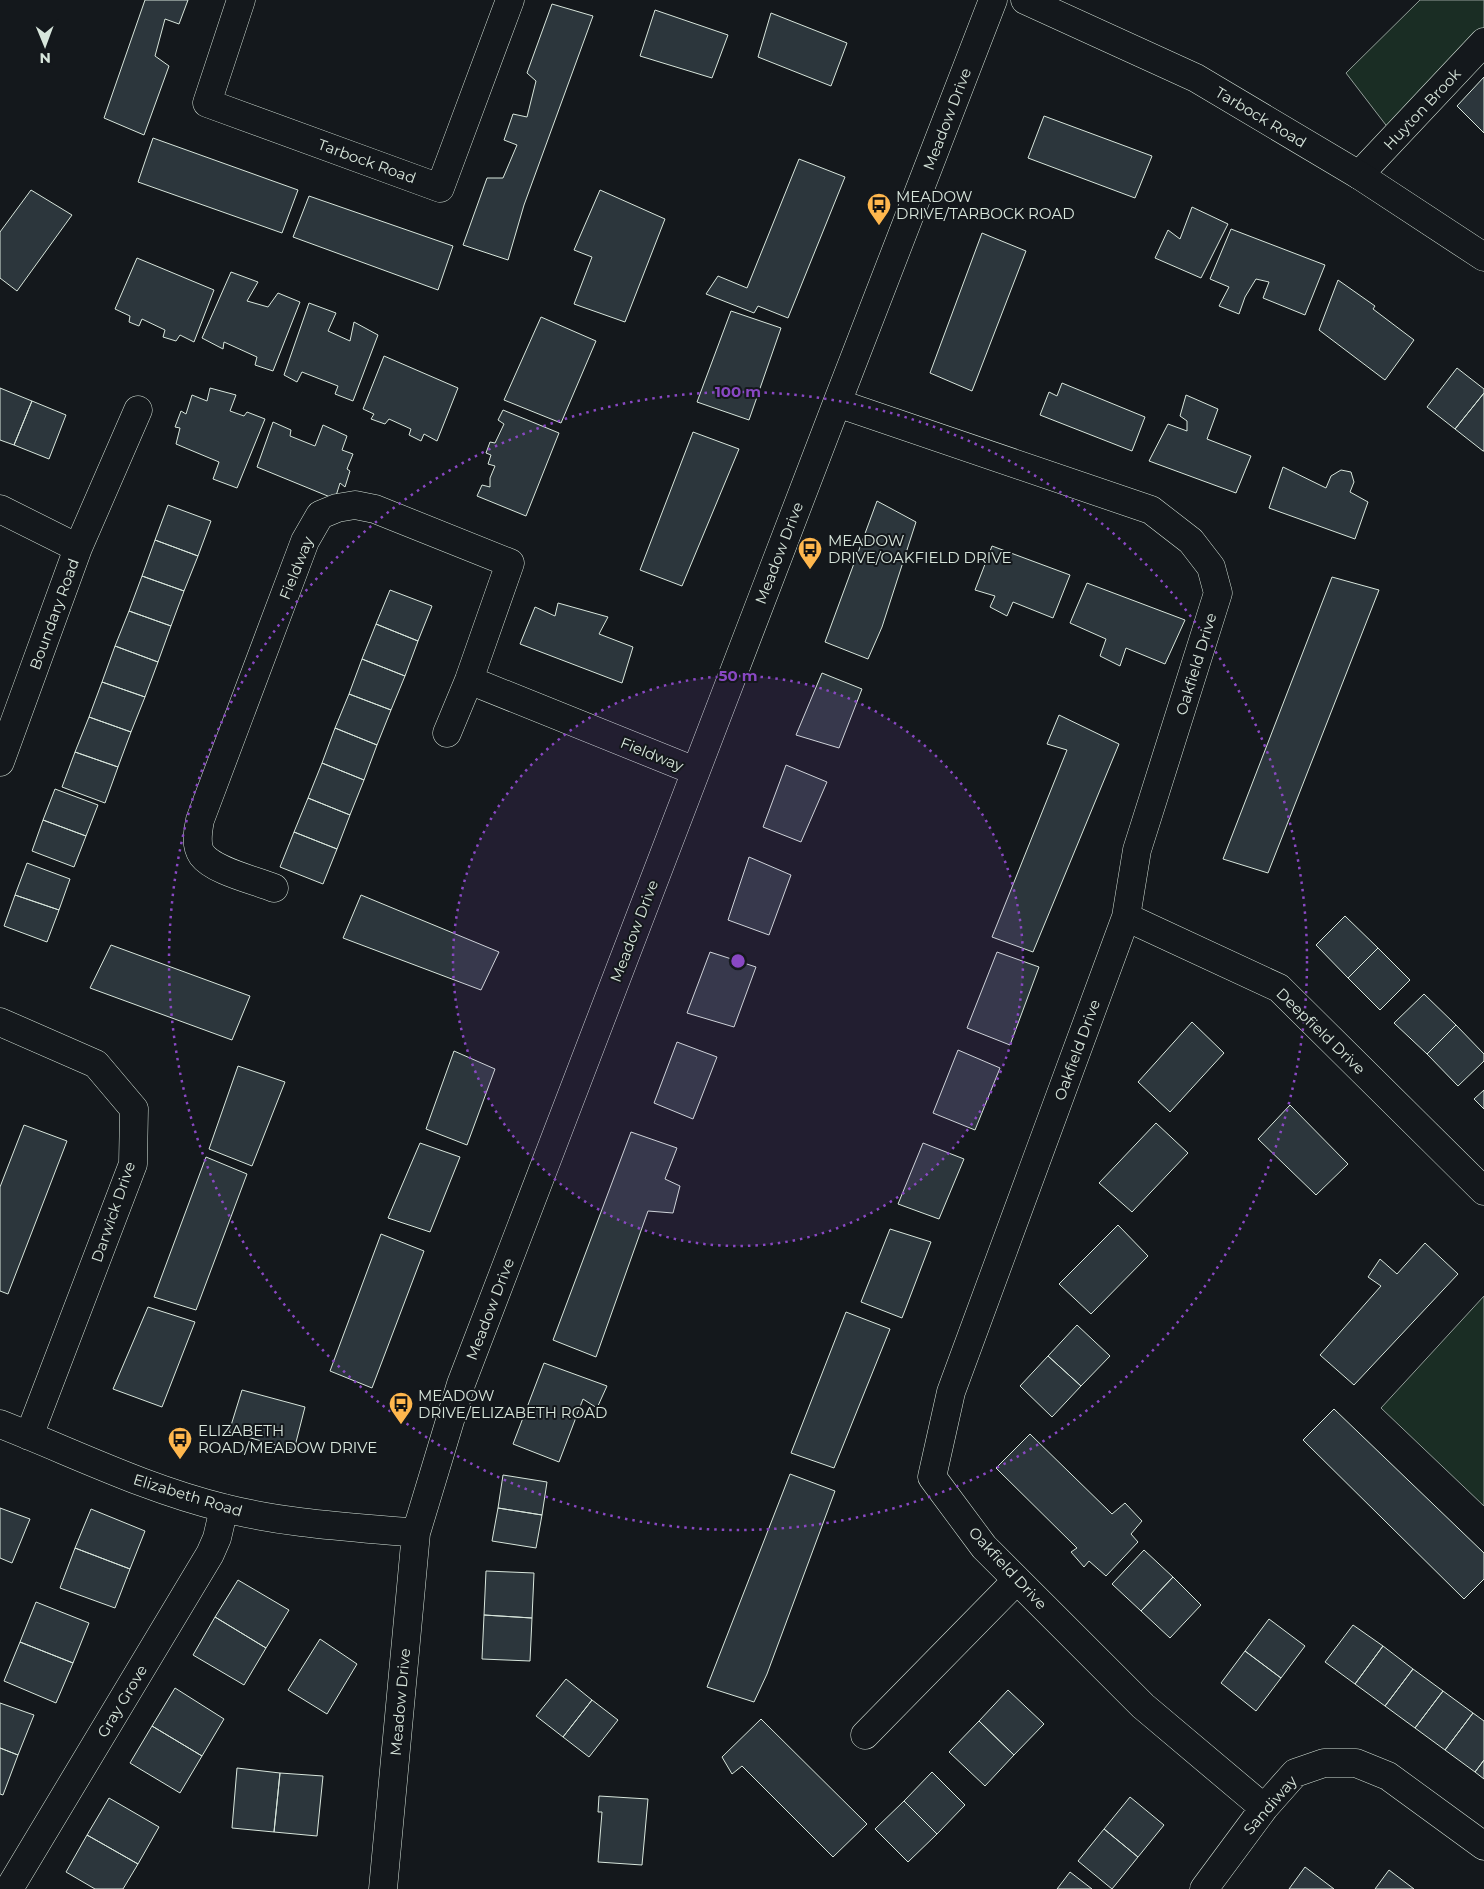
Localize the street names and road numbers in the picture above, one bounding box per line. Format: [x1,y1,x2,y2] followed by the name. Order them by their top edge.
[1379,64,1465,154] street label: Huyton Brook
[919,65,975,173] street label: Meadow Drive
[1212,82,1310,152] street label: Tarbock Road
[315,134,419,188] street label: Tarbock Road
[751,499,807,607] street label: Meadow Drive
[275,533,318,602] street label: Fieldway
[25,556,83,672] street label: Boundary Road
[1171,611,1221,717] street label: Oakfield Drive
[618,733,687,776] street label: Fieldway
[606,877,662,985] street label: Meadow Drive
[1273,984,1369,1078] street label: Deepfield Drive
[1050,997,1104,1103] street label: Oakfield Drive
[87,1159,139,1265] street label: Darwick Drive
[462,1255,518,1363] street label: Meadow Drive
[131,1469,245,1521] street label: Elizabeth Road
[965,1523,1051,1613] street label: Oakfield Drive
[386,1647,414,1757] street label: Meadow Drive
[93,1661,151,1741] street label: Gray Grove
[1239,1771,1301,1838] street label: Sandiway

